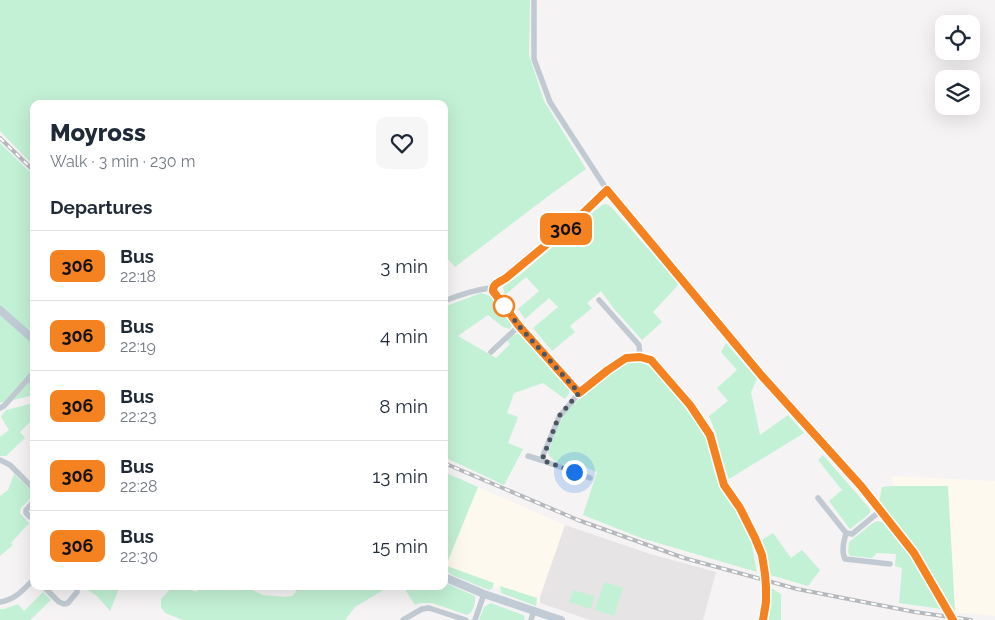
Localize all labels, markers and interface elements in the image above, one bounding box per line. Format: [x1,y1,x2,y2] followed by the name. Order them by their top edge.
[935,15,980,115] map controls
[935,15,980,60] button: locate
[935,70,980,115] button: layers
[376,117,428,169] button: heart
[50,118,146,147] text: Moyross
[50,152,195,171] text: Walk · 3 min · 230 m
[50,196,152,218] text: Departures
[537,213,595,245] line badge: 306
[550,218,582,239] text: 306
[120,245,154,267] text: Bus
[61,255,94,276] text: 306
[380,255,428,277] text: 3 min
[120,267,156,286] text: 22:18
[493,295,515,317] unlabelled marker
[120,315,154,337] text: Bus
[61,325,94,346] text: 306
[380,325,428,347] text: 4 min
[120,337,156,356] text: 22:19
[120,385,154,407] text: Bus
[61,395,94,416] text: 306
[379,395,428,417] text: 8 min
[120,407,157,426] text: 22:23
[120,455,154,477] text: Bus
[562,460,587,485] your location
[61,465,94,486] text: 306
[372,465,428,487] text: 13 min
[120,477,158,496] text: 22:28
[120,525,154,547] text: Bus
[61,535,94,556] text: 306
[372,535,428,557] text: 15 min
[120,547,158,566] text: 22:30

